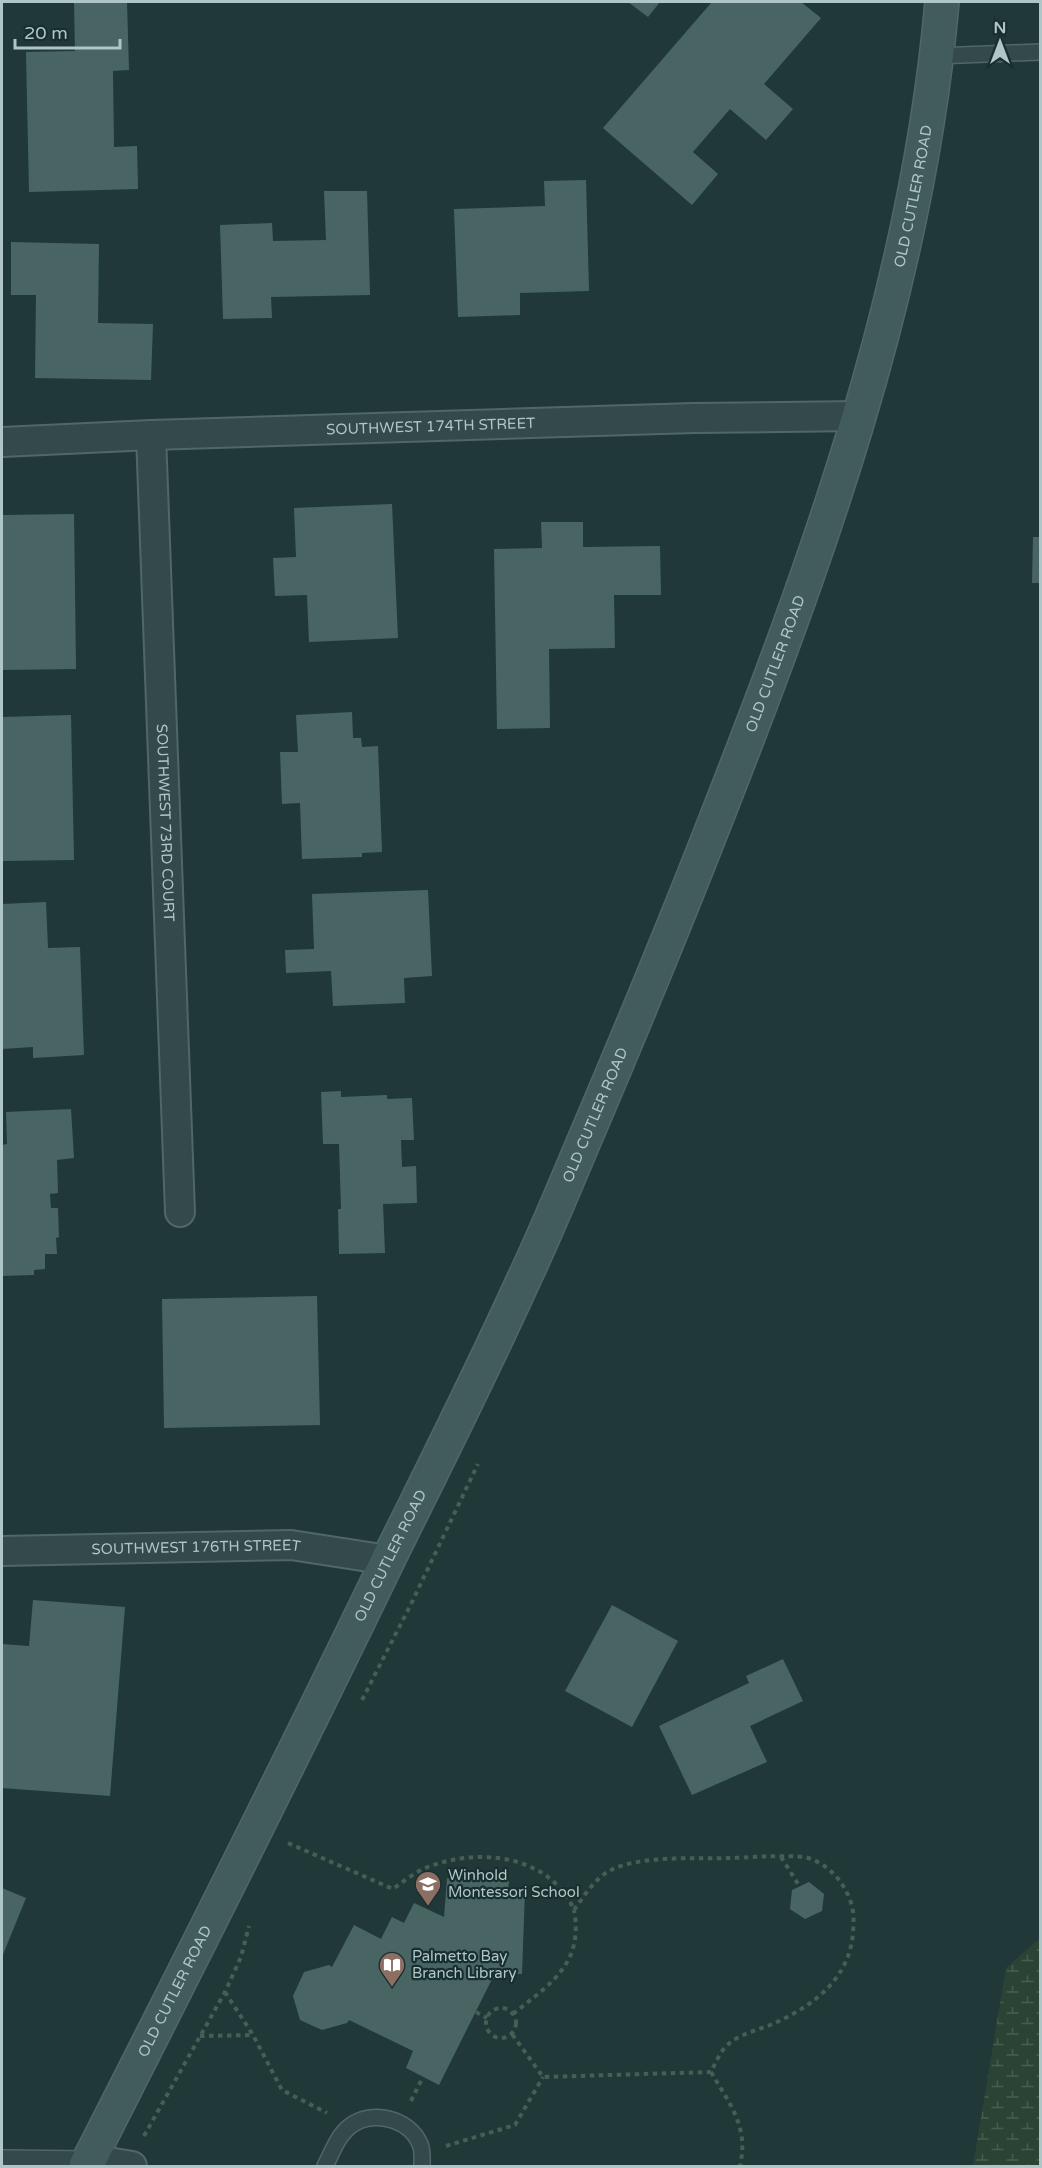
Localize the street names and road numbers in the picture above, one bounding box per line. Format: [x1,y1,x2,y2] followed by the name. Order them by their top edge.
[890,124,936,269] street label: OLD CUTLER ROAD
[326,414,536,439] street label: SOUTHWEST 174TH STREET
[742,593,809,735] street label: OLD CUTLER ROAD
[153,723,178,922] street label: SOUTHWEST 73RD COURT
[558,1045,631,1185] street label: OLD CUTLER ROAD
[350,1487,430,1625] street label: OLD CUTLER ROAD
[91,1536,302,1558] street label: SOUTHWEST 176TH STREET
[134,1923,215,2060] street label: OLD CUTLER ROAD

